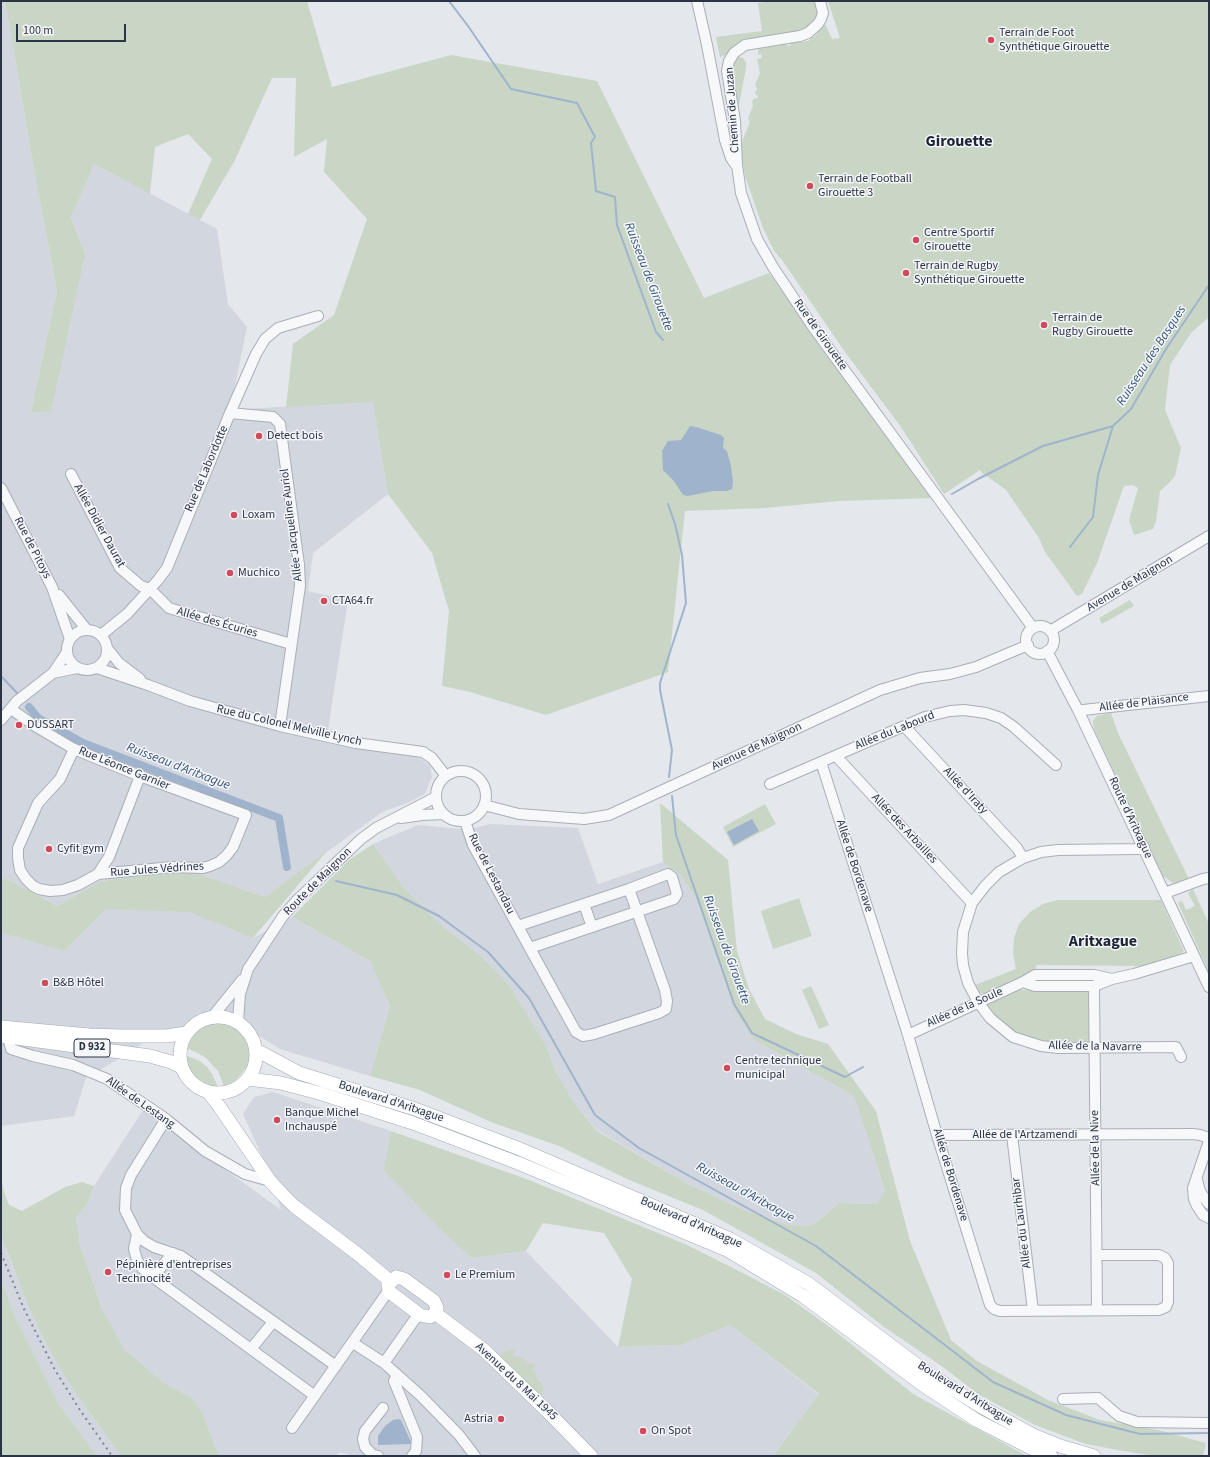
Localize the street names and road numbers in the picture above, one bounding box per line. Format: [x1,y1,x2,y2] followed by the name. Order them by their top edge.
[723,67,743,153] street label: Chemin de Juzan
[790,297,850,373] street label: Rue de Girouette
[182,424,232,514] street label: Rue de Labordotte
[278,468,306,582] street label: Allée Jacqueline Auriol
[70,482,128,570] street label: Allée Didier Daurat
[10,515,54,581] street label: Rue de Pitoys
[1084,553,1176,615] street label: Avenue de Maignon
[175,605,259,641] street label: Allée des Écuries
[1099,690,1189,716] street label: Allée de Plaisance
[215,702,363,750] street label: Rue du Colonel Melville Lynch
[853,708,937,754] street label: Allée du Labourd
[710,720,804,774] street label: Avenue de Maignon
[76,744,172,794] street label: Rue Léonce Garnier
[940,764,990,818] street label: Allée d'Iraty
[1105,775,1155,861] street label: Route d'Aritxague
[868,791,940,867] street label: Allée des Arbailles
[832,818,876,914] street label: Allée de Bordenave
[464,831,518,917] street label: Rue de Lestandau
[281,845,355,919] street label: Route de Maignon
[110,860,204,880] street label: Rue Jules Védrines
[925,985,1005,1031] street label: Allée de la Soule
[74,1039,110,1057] road number: D 932
[1048,1039,1142,1055] street label: Allée de la Navarre
[103,1074,177,1132] street label: Allée de Lestang
[336,1078,446,1126] street label: Boulevard d'Aritxague
[1088,1110,1104,1186] street label: Allée de la Nive
[929,1127,971,1223] street label: Allée de Bordenave
[972,1128,1078,1142] street label: Allée de l'Artzamendi
[1009,1177,1035,1269] street label: Allée du Laurhibar
[638,1194,744,1252] street label: Boulevard d'Aritxague
[472,1340,560,1424] street label: Avenue du 8 Mai 1945
[915,1359,1015,1429] street label: Boulevard d'Aritxague

